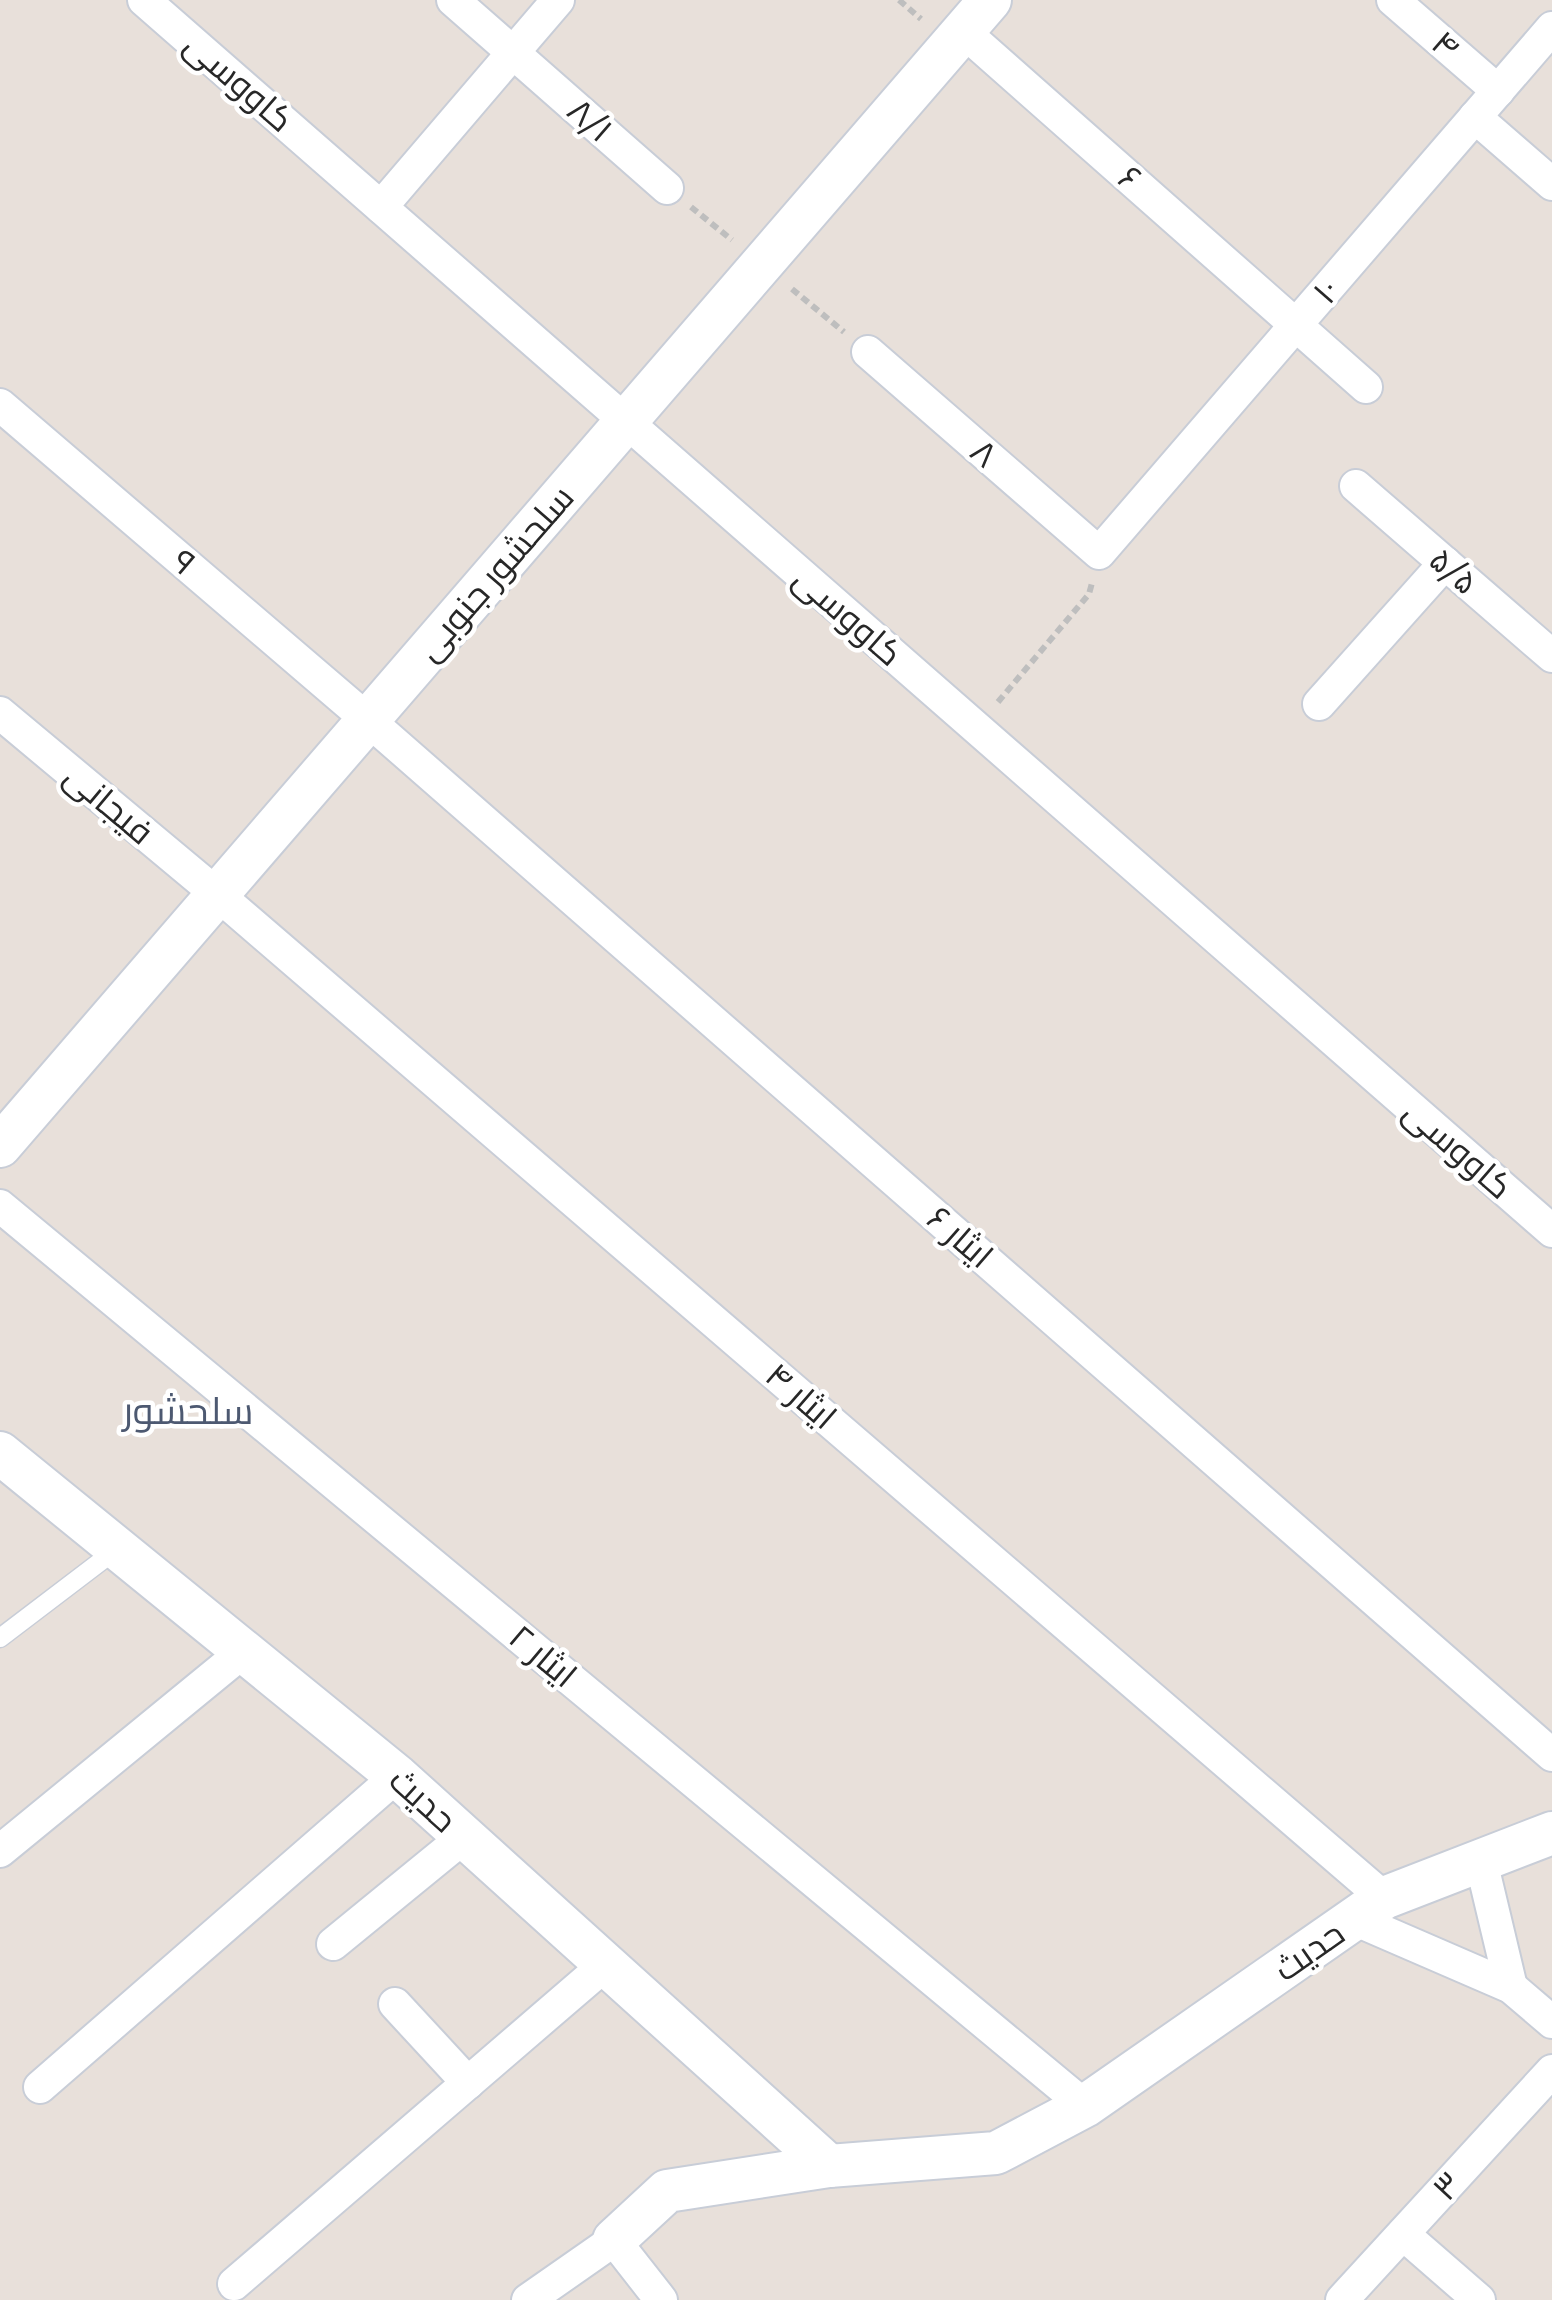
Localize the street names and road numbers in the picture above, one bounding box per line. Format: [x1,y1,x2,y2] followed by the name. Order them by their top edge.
[1425,22,1469,67] street label: ۴
[176,23,302,141] street label: کاووسی
[560,89,621,149] street label: ۸/۱
[1111,157,1150,198] street label: ۶
[1304,270,1347,311] street label: ۱۰
[963,430,1006,475] street label: ۸
[407,477,583,669] street label: سلحشور جنوبی
[1422,538,1487,602] street label: ۵/۵
[165,540,204,582] street label: ۹
[785,557,911,675] street label: کاووسی
[56,755,162,853] street label: فیجانی
[1395,1090,1521,1208] street label: کاووسی
[919,1197,1001,1276] street label: ایثار ۶
[758,1354,845,1437] street label: ایثار ۴
[501,1616,585,1695] street label: ایثار ۲
[382,1759,465,1840] street label: حدیث
[1266,1912,1351,1988] street label: حدیث
[1424,2163,1469,2208] street label: ۳

